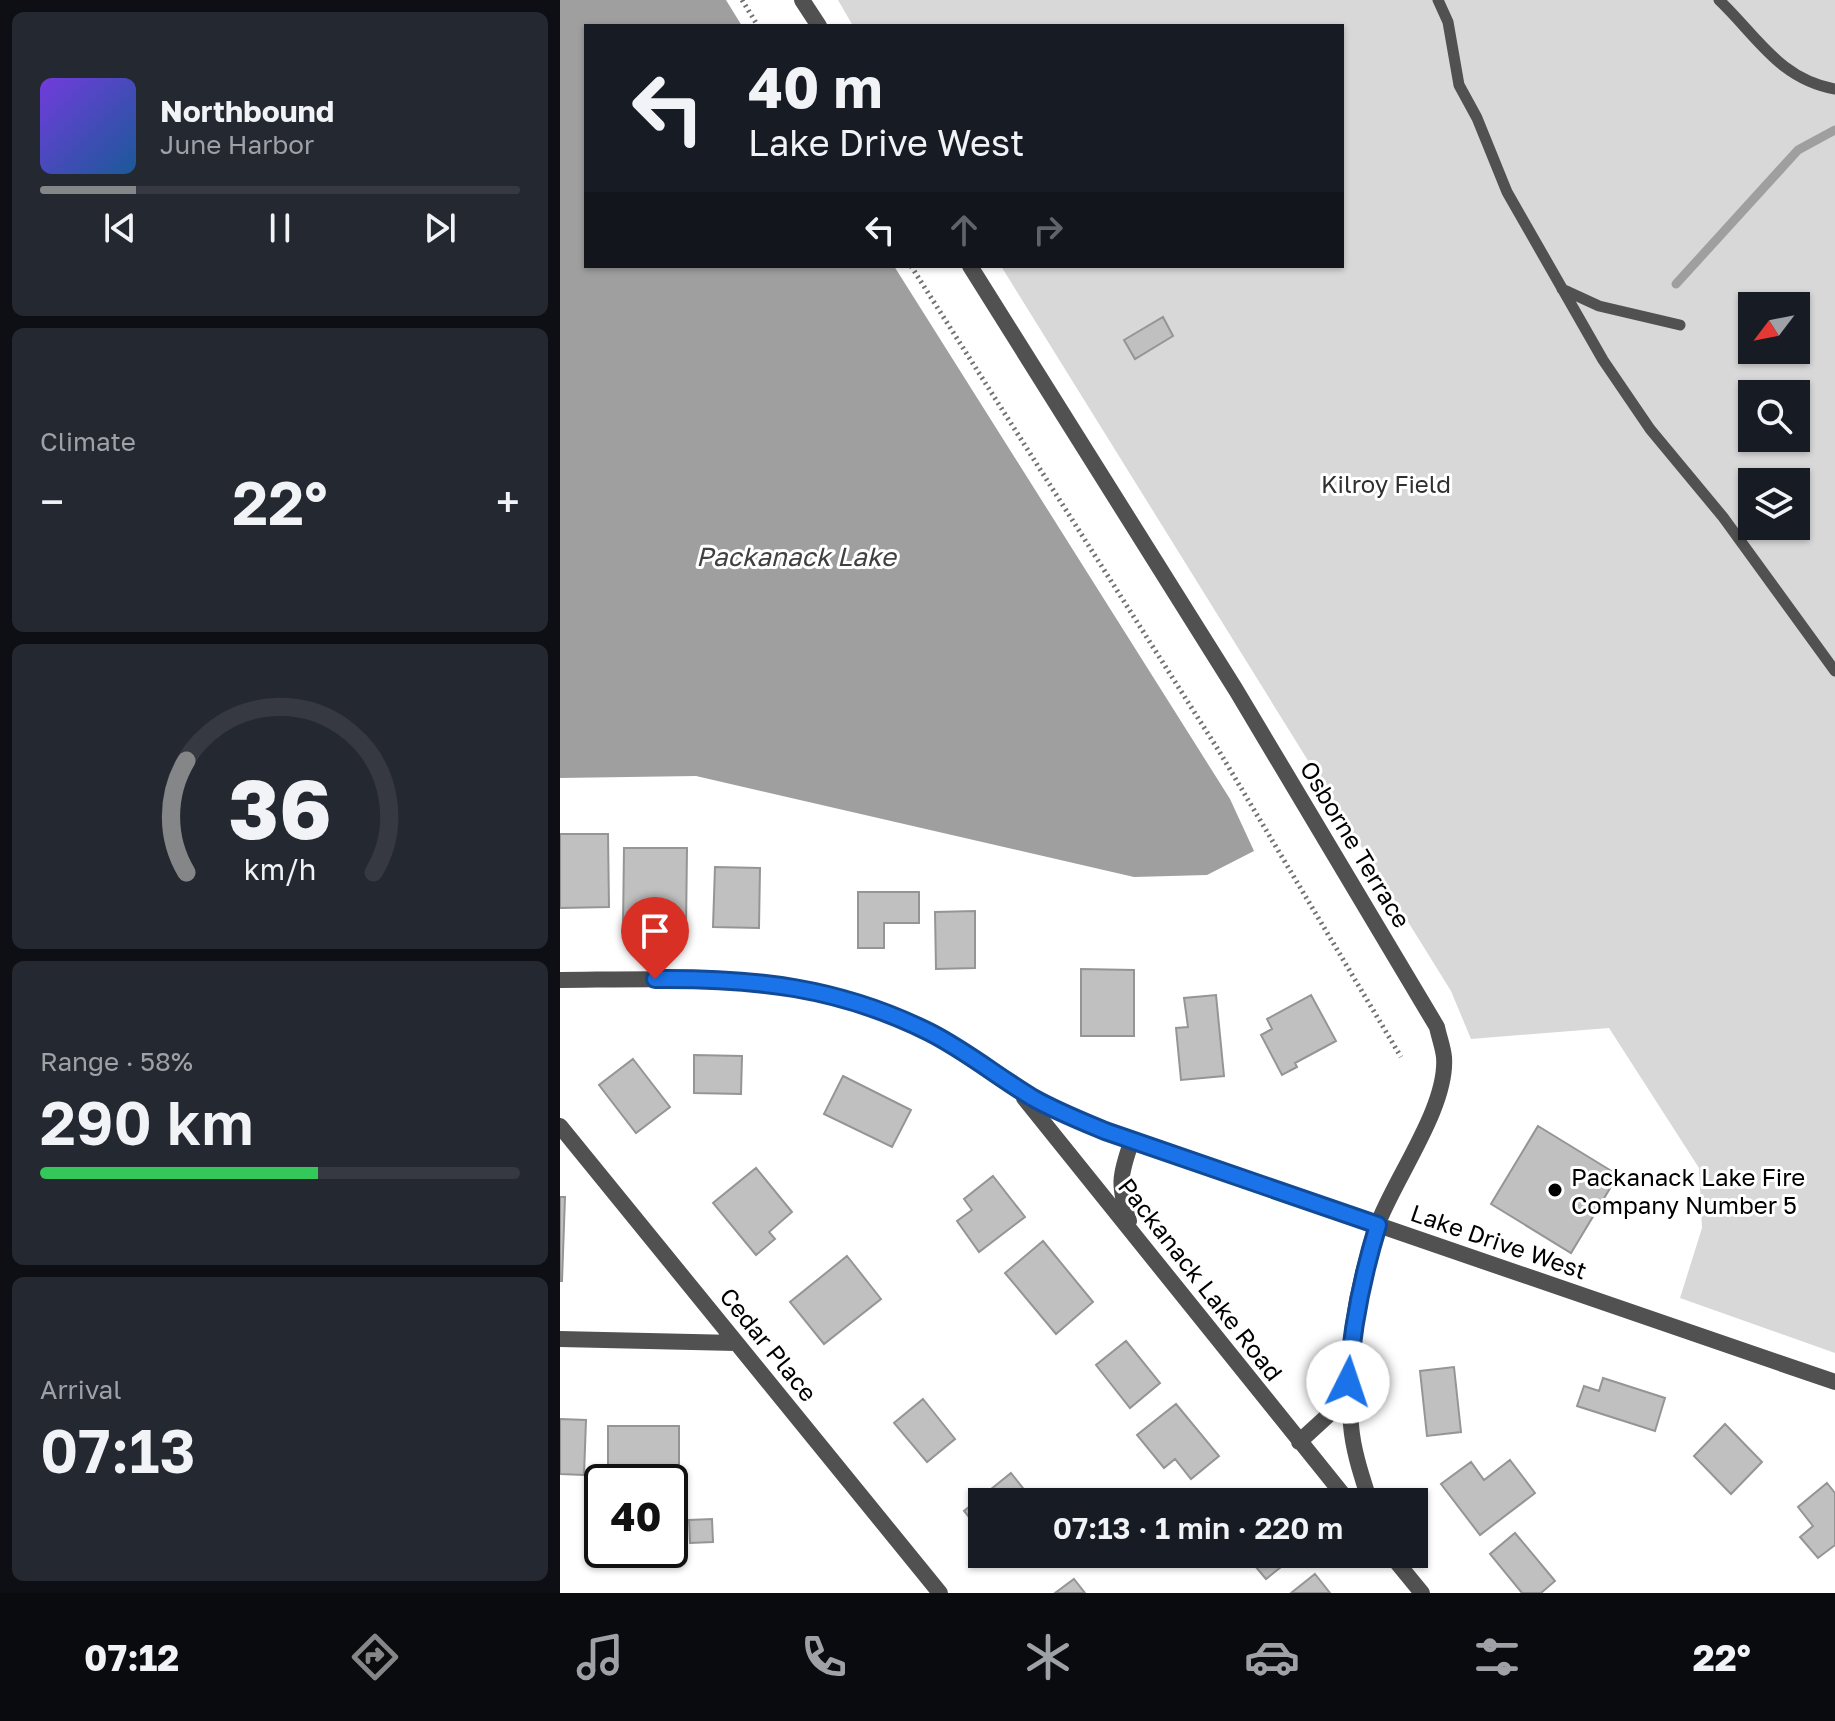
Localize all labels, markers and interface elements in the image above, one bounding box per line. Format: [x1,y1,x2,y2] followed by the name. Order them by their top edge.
[748,53,882,120] text: 40 m
[616,56,720,160] icon: left
[160,93,334,129] text: Northbound
[748,121,1024,164] text: Lake Drive West
[160,129,314,160] text: June Harbor
[98,206,142,250] icon: previous
[258,206,302,250] icon: pause
[418,206,462,250] icon: next
[858,208,902,252] icon: left
[942,208,986,252] icon: ahead
[1026,208,1070,252] icon: right
[1738,292,1810,364] north arrow
[1738,292,1810,540] map controls
[1738,380,1810,452] button: search
[40,426,136,457] text: Climate
[232,466,328,538] text: 22°
[1738,468,1810,540] button: layers
[1321,469,1451,498] park label: Kilroy Field
[40,475,64,528] text: −
[496,475,520,528] text: +
[696,541,898,572] water label: Packanack Lake
[1295,755,1417,933] street label: Osborne Terrace
[228,756,332,856] text: 36
[244,852,316,886] text: km/h
[621,897,689,979] pin
[633,909,677,953] icon: arrive
[40,1046,193,1077] text: Range · 58%
[40,1086,254,1158] text: 290 km
[1571,1162,1805,1219] place label: Packanack Lake Fire Company Number 5
[1113,1172,1289,1386] street label: Packanack Lake Road
[1546,1181,1564,1199] marker: Packanack Lake Fire Company Number 5
[1407,1197,1591,1285] street label: Lake Drive West
[714,1281,824,1407] street label: Cedar Place
[1306,1340,1390,1424] position arrow
[40,1374,121,1405] text: Arrival
[40,1414,196,1486] text: 07:13
[584,1464,688,1568] speed limit sign: 40
[1053,1510,1343,1546] text: 07:13 · 1 min · 220 m
[347,1629,403,1685] icon: directions
[572,1629,628,1685] icon: music
[796,1629,852,1685] icon: phone
[1020,1629,1076,1685] icon: climate
[1244,1629,1300,1685] icon: car
[1469,1629,1525,1685] icon: filters
[84,1636,179,1679] text: 07:12
[1693,1636,1751,1679] text: 22°

